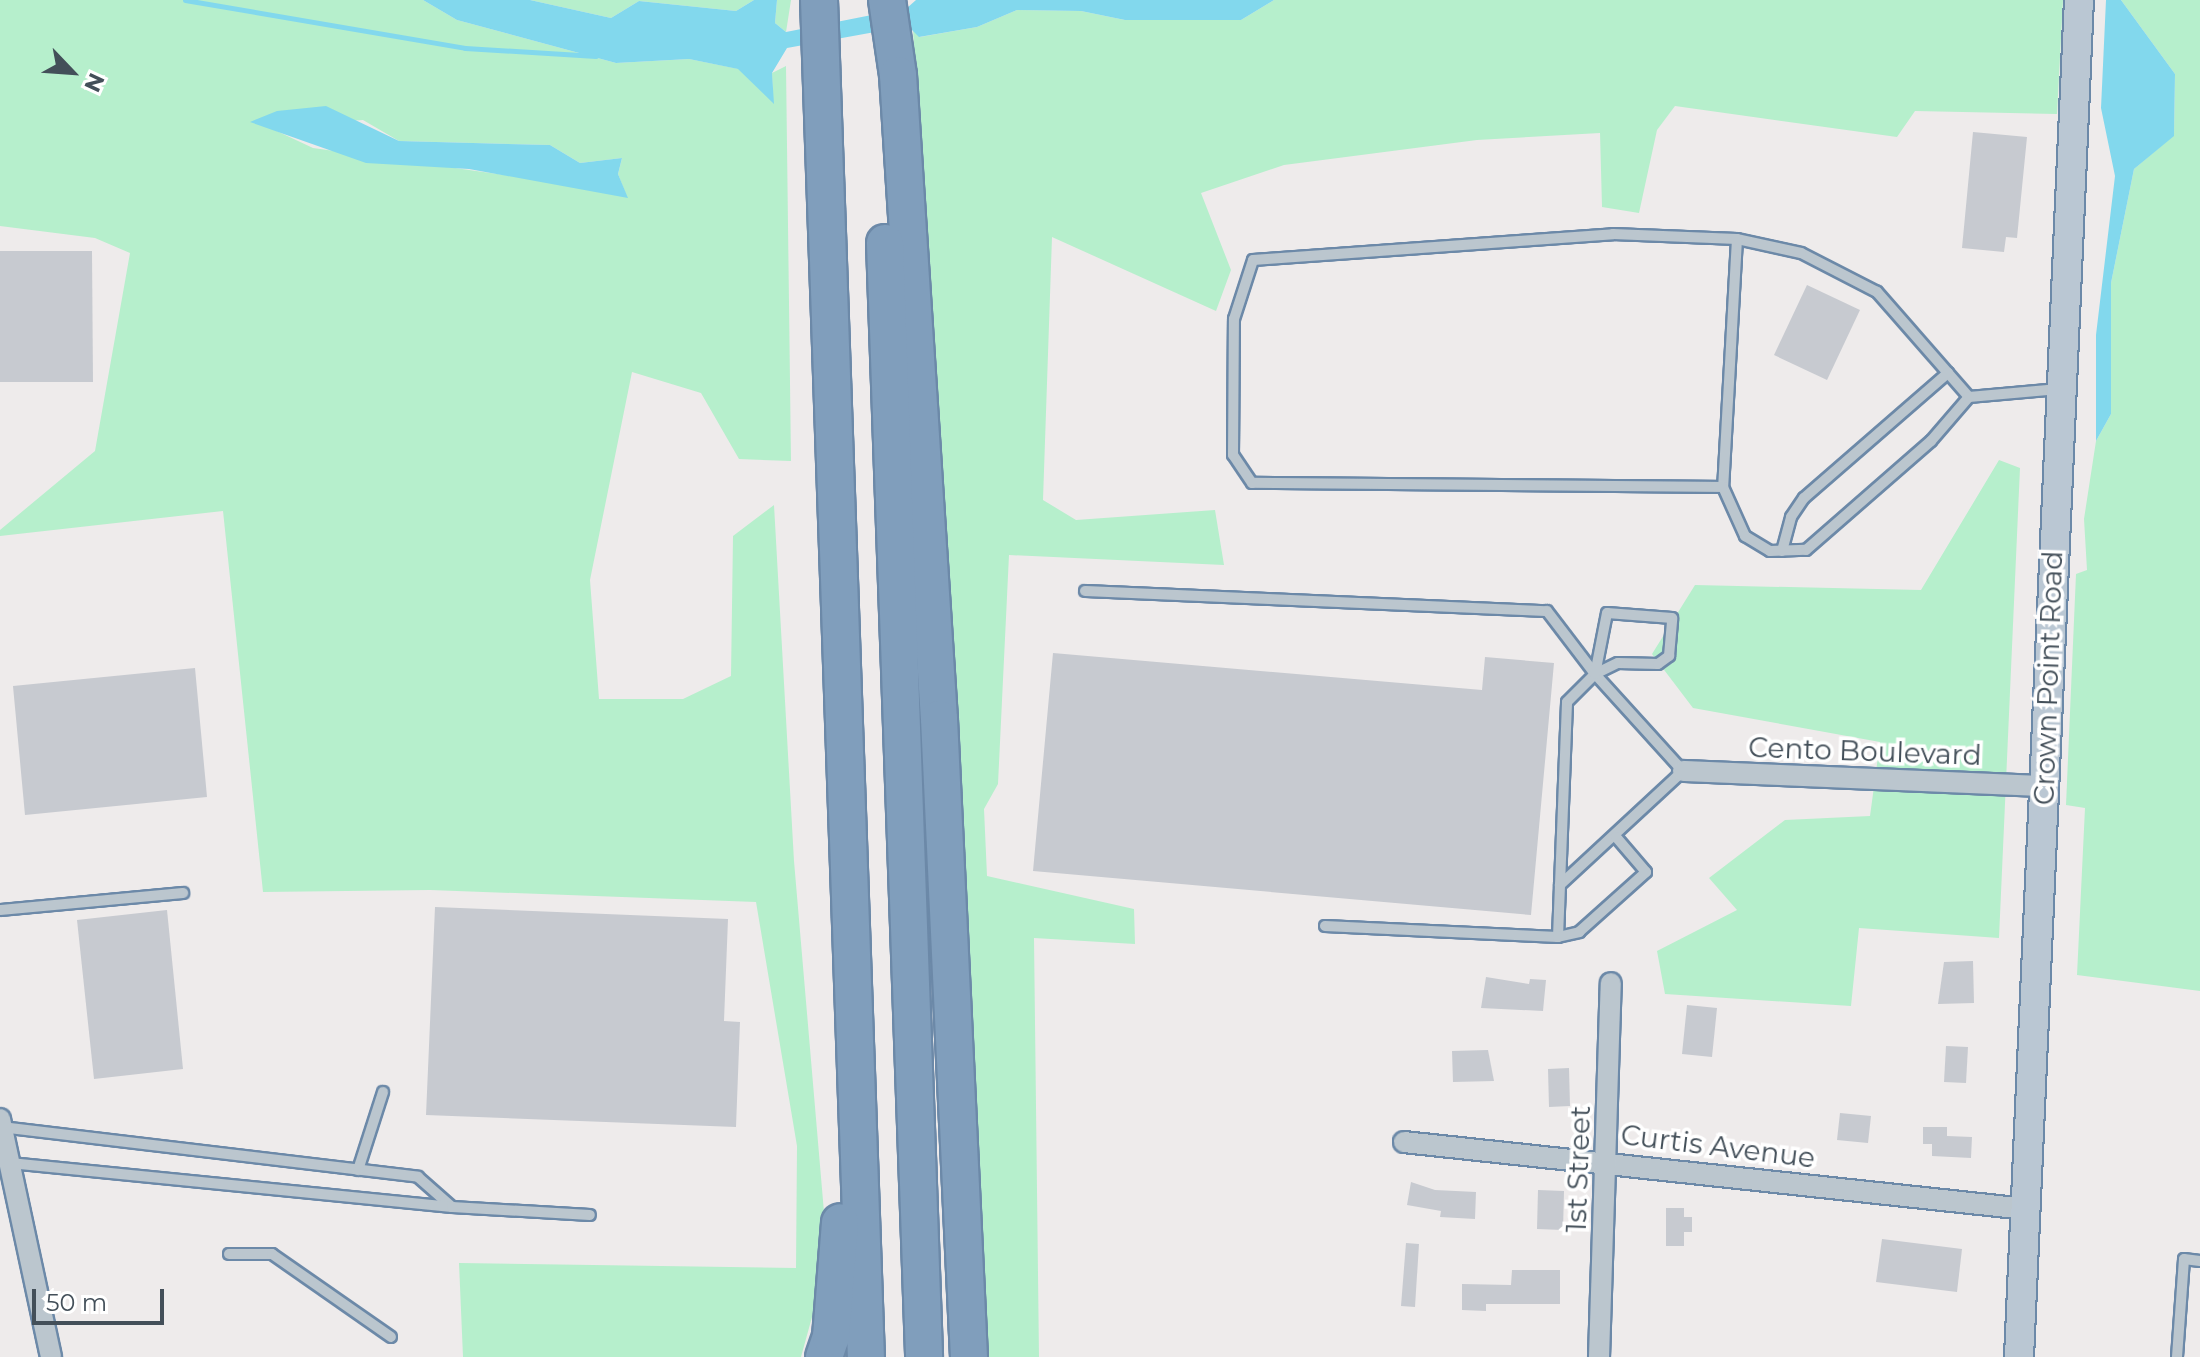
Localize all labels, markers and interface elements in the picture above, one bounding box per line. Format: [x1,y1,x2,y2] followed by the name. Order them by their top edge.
[32,32,112,112] north arrow
[78,69,110,96] text: N
[2027,550,2069,806] street label: Crown Point Road
[1748,730,1982,772] street label: Cento Boulevard
[1559,1105,1597,1233] street label: 1st Street
[1619,1117,1817,1175] street label: Curtis Avenue
[36,1273,168,1323] scale bar
[46,1288,107,1317] text: 50 m

